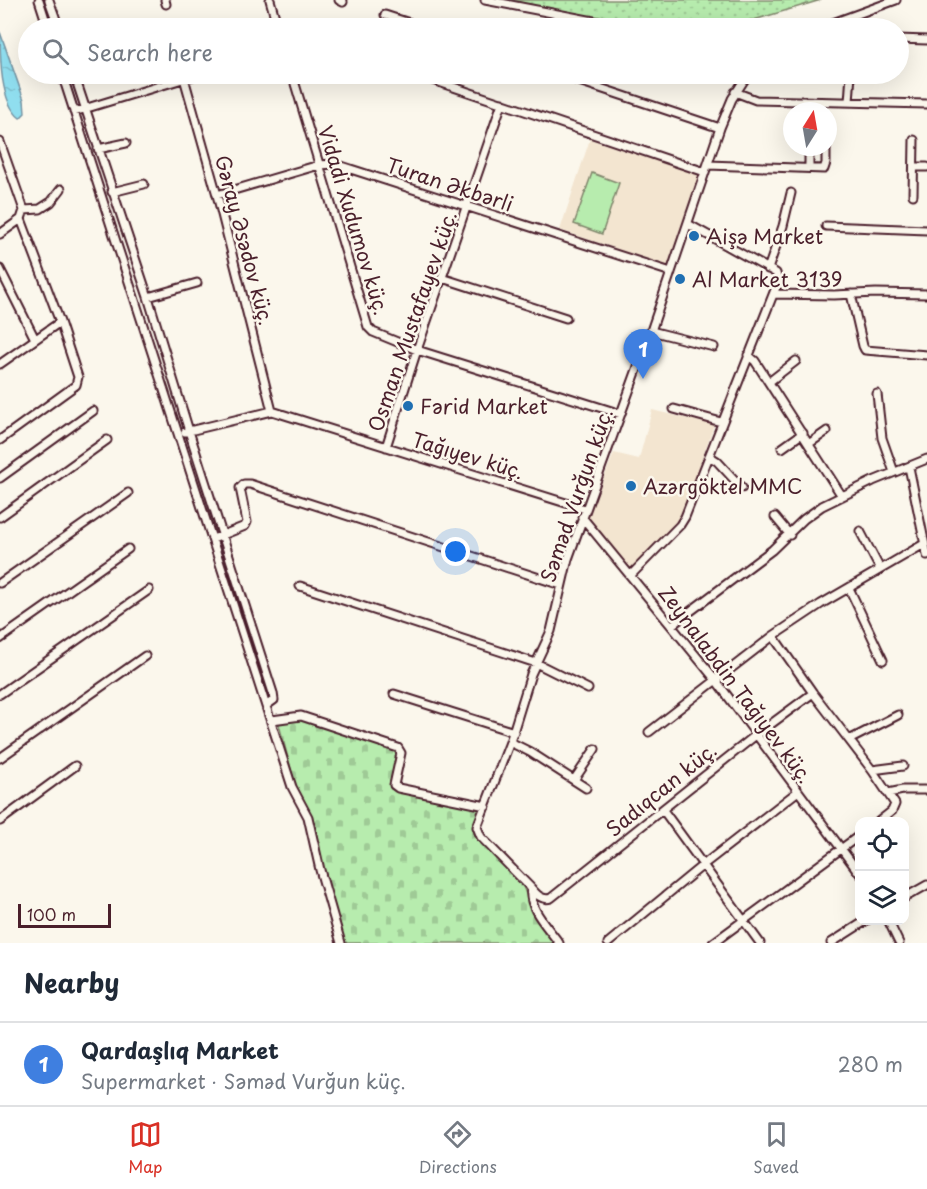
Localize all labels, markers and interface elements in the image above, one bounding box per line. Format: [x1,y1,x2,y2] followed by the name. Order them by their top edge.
[18,18,909,84] search box
[39,35,72,68] icon: search
[87,35,213,68] text: Search here
[783,102,837,156] north arrow
[311,122,397,318] street label: Vidadi Xudumov küç.
[383,149,517,219] street label: Turan Əkbərli
[208,152,282,328] street label: Gəray Əsədov küç.
[360,207,464,435] street label: Osman Mustafayev küç.
[706,221,823,251] place label: Aişə Market
[687,229,701,243] marker: Aişə Market
[692,264,843,294] place label: Al Market 3139
[673,272,687,286] marker: Al Market 3139
[624,330,662,379] pin: 1
[420,391,548,421] place label: Fərid Market
[401,399,415,413] marker: Fərid Market
[532,404,620,586] street label: Səməd Vurğun küç.
[408,424,528,486] street label: Tağıyev küç.
[643,471,802,501] place label: Azərgöktel MMC
[624,479,638,493] marker: Azərgöktel MMC
[441,537,470,566] your location
[652,579,820,789] street label: Zeynalabdin Tağıyev küç.
[599,735,723,843] street label: Sadıqcan küç.
[855,817,909,925] map controls
[855,817,909,871] button: locate
[855,871,909,925] button: layers
[18,901,111,928] scale bar
[27,902,76,926] text: 100 m
[24,963,119,1002] text: Nearby
[81,1033,279,1066] text: Qardaşlıq Market
[39,1049,48,1079] text: 1
[838,1049,903,1079] text: 280 m
[81,1066,406,1096] text: Supermarket · Səməd Vurğun küç.
[128,1118,162,1178] tab: Map
[419,1118,497,1178] tab: Directions
[753,1118,799,1178] tab: Saved

